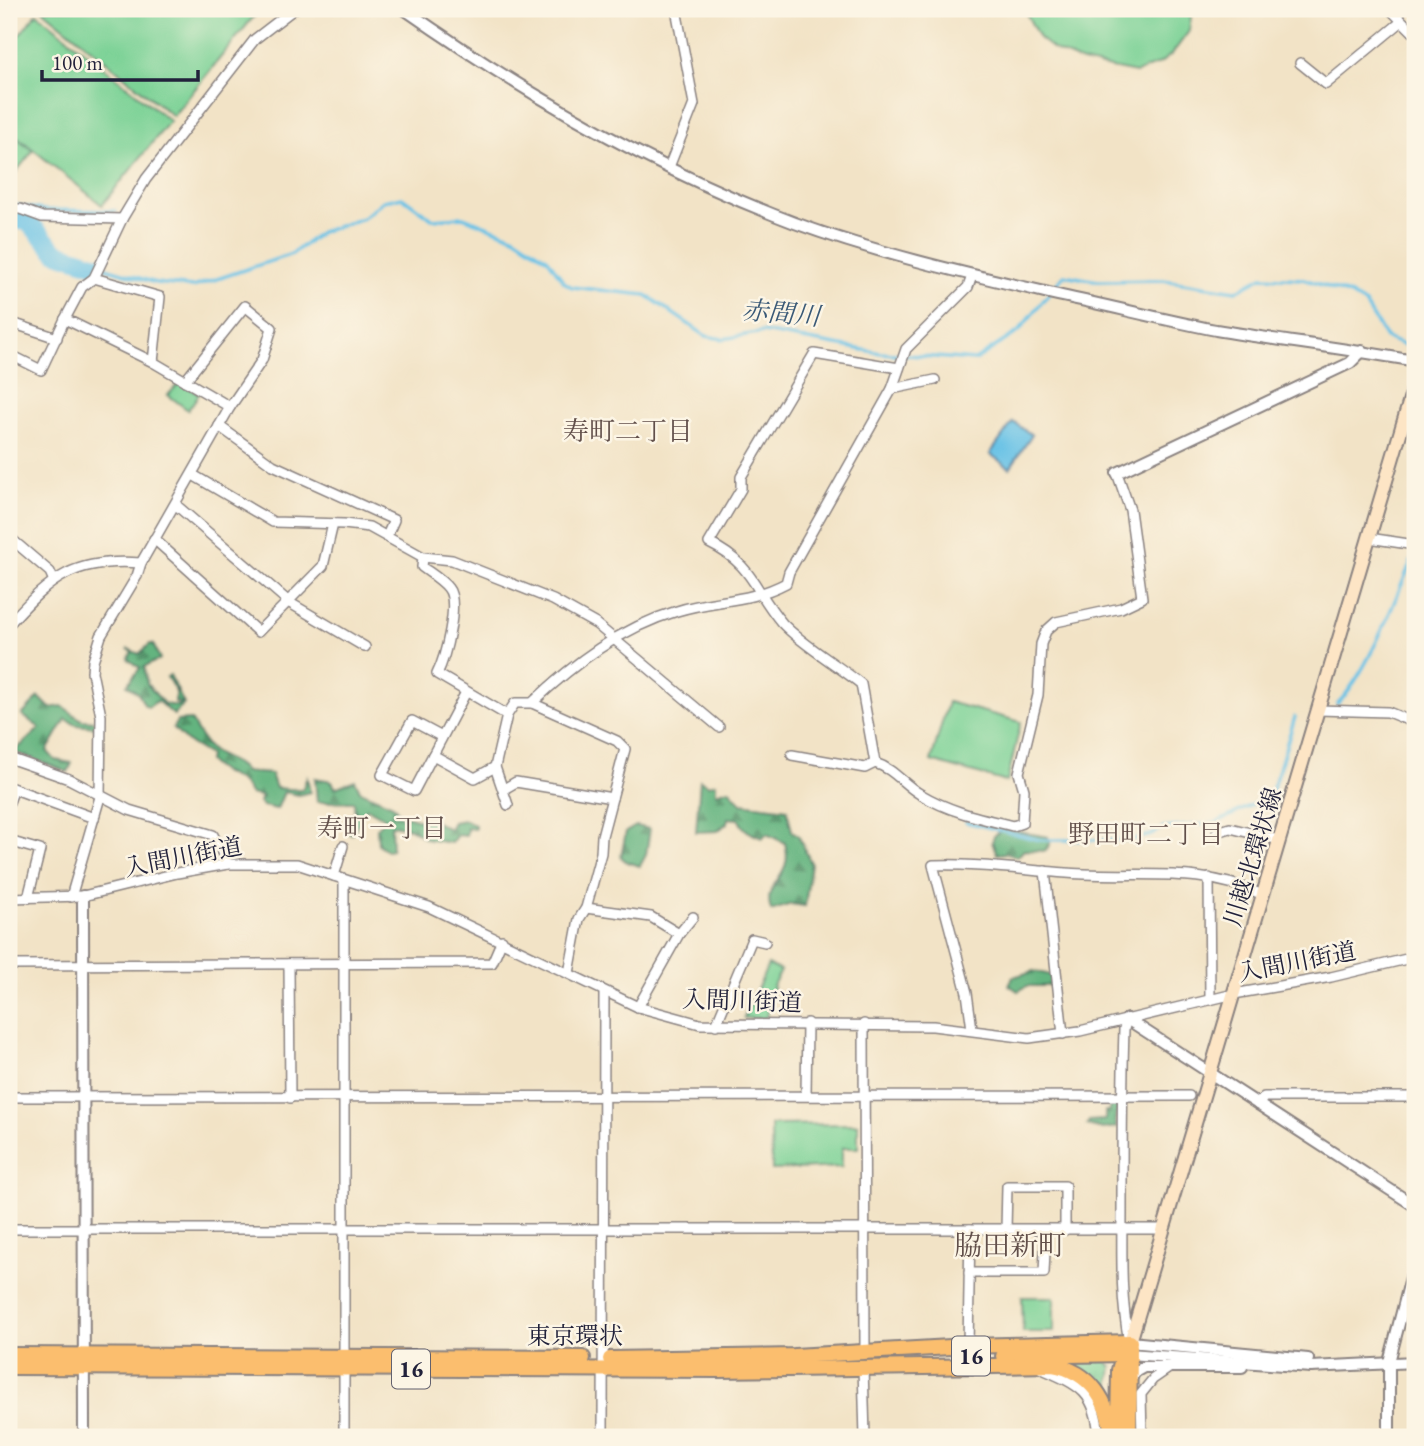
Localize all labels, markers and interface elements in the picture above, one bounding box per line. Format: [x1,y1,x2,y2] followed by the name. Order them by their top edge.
[42,38,198,82] scale bar
[52,49,103,76] text: 100 m
[741,293,824,334] water label: 赤間川
[563,414,693,448] district label: 寿町二丁目
[1217,783,1288,930] street label: 川越北環状線
[317,811,447,845] district label: 寿町一丁目
[1068,817,1224,851] district label: 野田町二丁目
[121,830,245,883] street label: 入間川街道
[1235,935,1359,988] street label: 入間川街道
[682,983,803,1018] street label: 入間川街道
[954,1227,1066,1263] district label: 脇田新町
[527,1320,623,1351] street label: 東京環状
[952,1336,990,1376] road number: 16
[392,1350,430,1388] road number: 16

